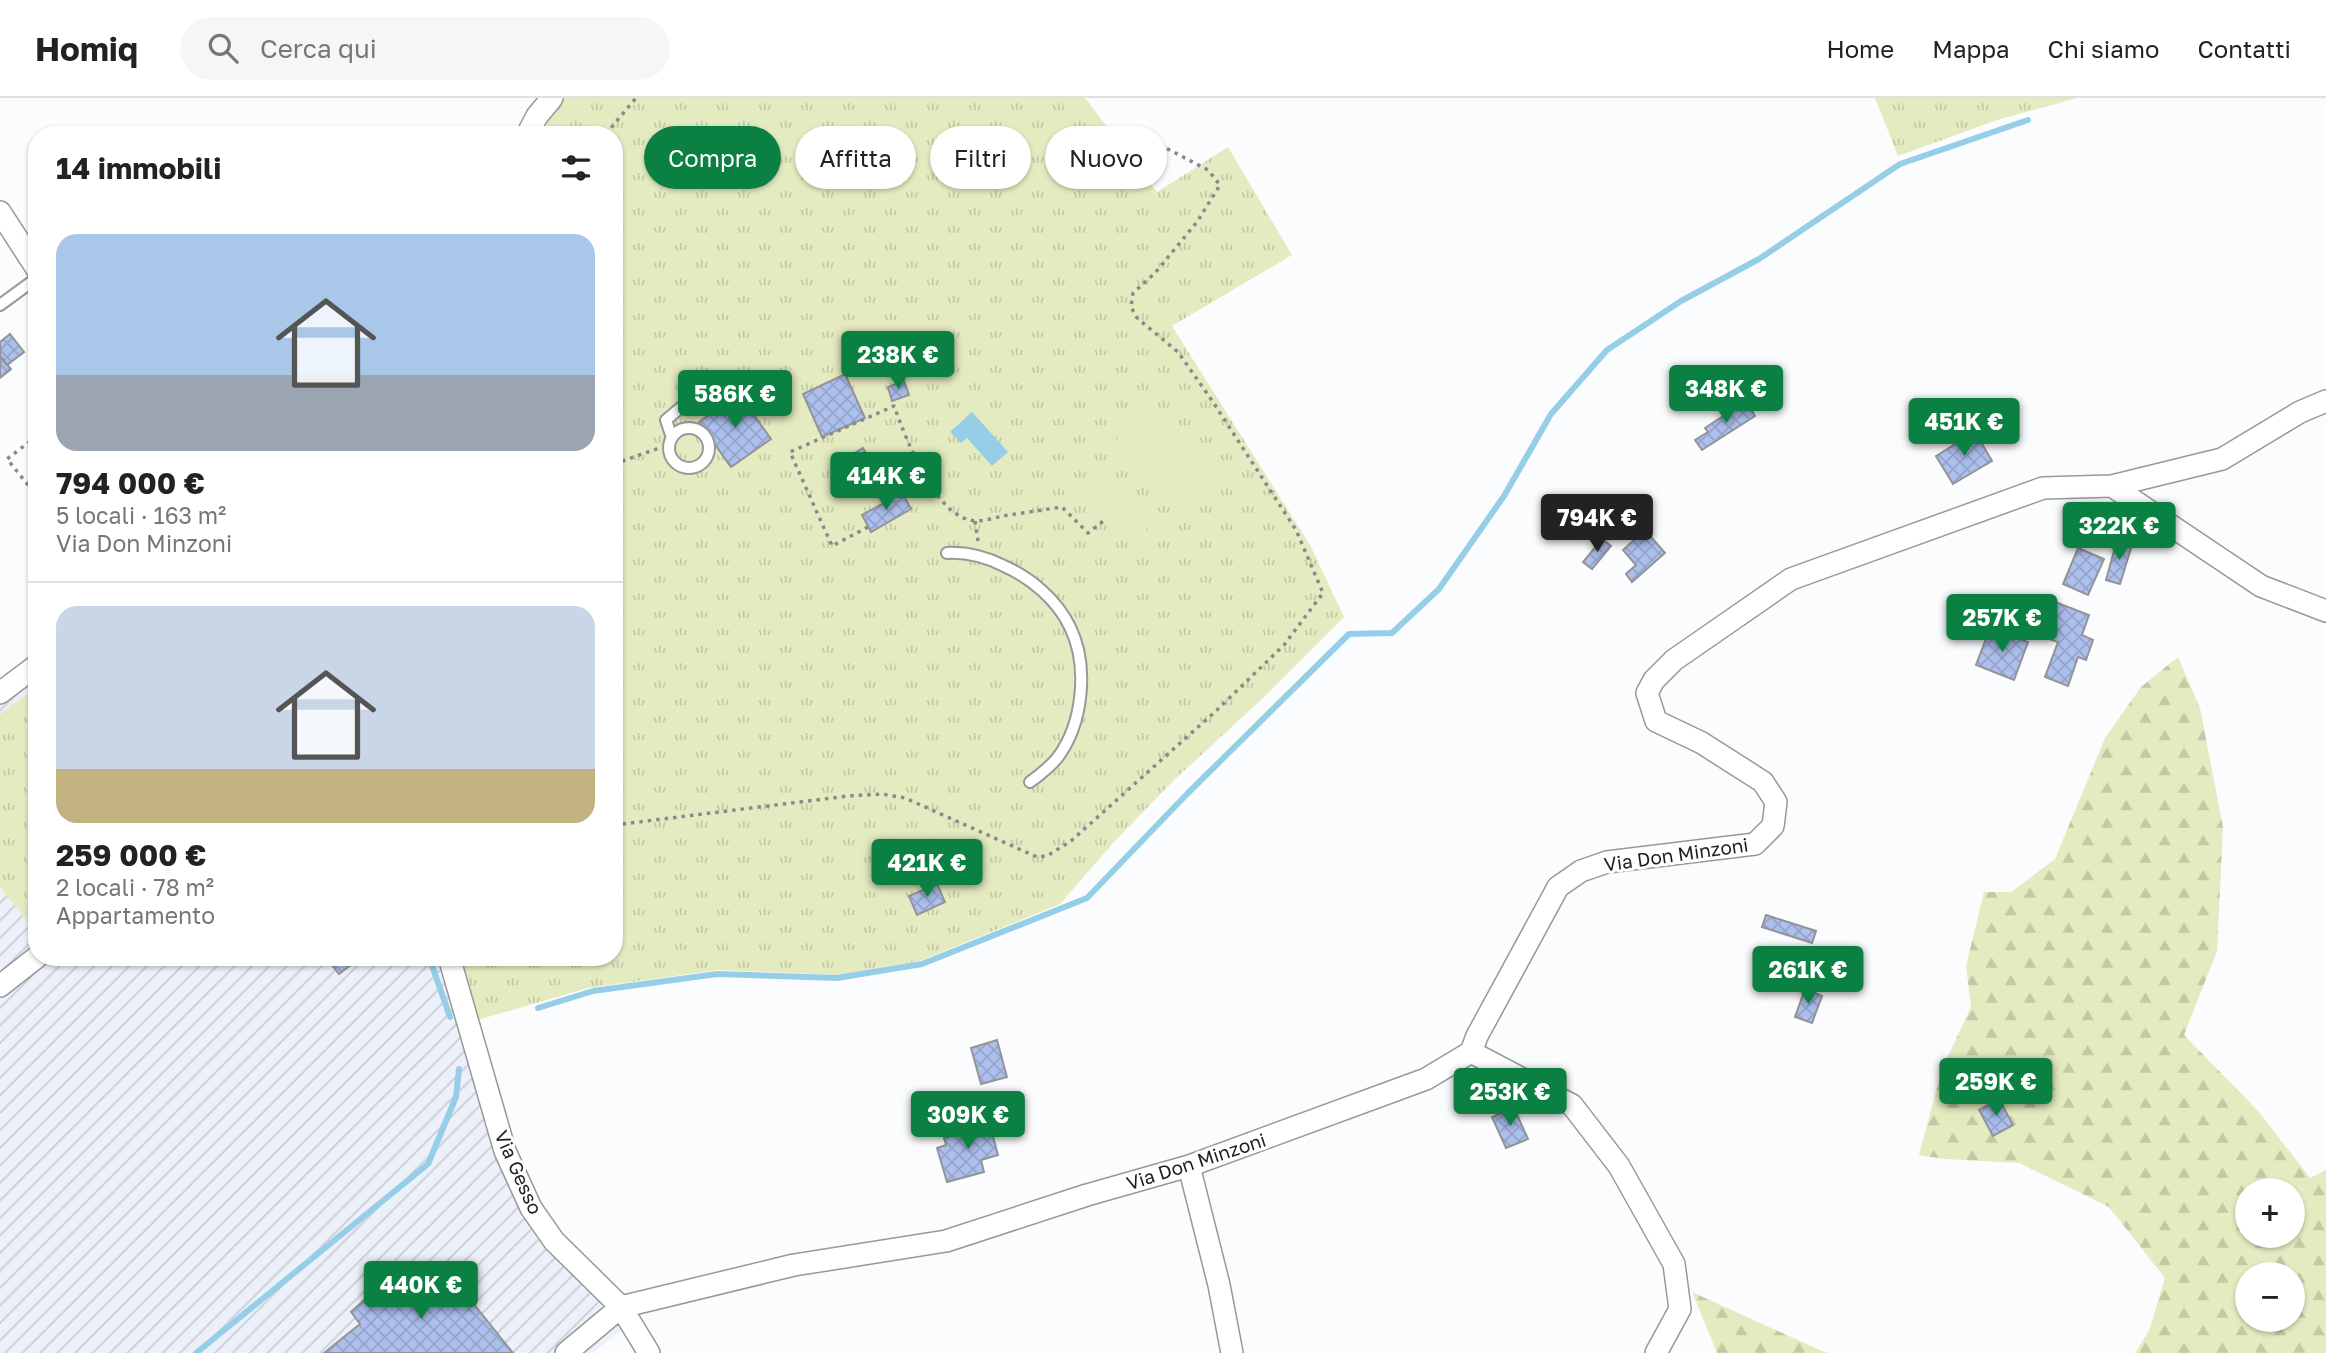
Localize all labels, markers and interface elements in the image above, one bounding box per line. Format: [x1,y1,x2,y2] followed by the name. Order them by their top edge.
[180,17,670,80] search box
[35,29,138,68] text: Homiq
[204,29,242,67] icon: search
[260,33,377,64] text: Cerca qui
[1826,34,1894,63] text: Home
[1932,34,2010,63] text: Mappa
[2048,34,2159,63] text: Chi siamo
[2197,34,2291,63] text: Contatti
[644,126,781,189] chip: Compra
[795,126,916,189] chip: Affitta
[930,126,1031,189] chip: Filtri
[1045,126,1167,189] chip: Nuovo
[557,149,595,187] icon: filters
[56,150,221,186] text: 14 immobili
[263,280,389,406] icon: home
[841,331,955,391] pin: 238K €
[857,340,939,368] text: 238K €
[1669,366,1783,425] pin: 348K €
[678,370,792,430] pin: 586K €
[1685,374,1767,402] text: 348K €
[694,379,776,407] text: 586K €
[1907,398,2021,458] pin: 451K €
[1925,407,2003,435] text: 451K €
[829,452,943,512] pin: 414K €
[846,461,926,489] text: 414K €
[56,465,205,501] text: 794 000 €
[1540,494,1654,554] pin: 794K €
[56,501,226,529] text: 5 locali · 163 m²
[1557,503,1637,531] text: 794K €
[2062,503,2176,562] pin: 322K €
[2079,511,2159,539] text: 322K €
[56,529,232,557] text: Via Don Minzoni
[1945,594,2059,654] pin: 257K €
[1962,603,2042,631] text: 257K €
[263,652,389,778] icon: home
[1602,832,1750,876] street label: Via Don Minzoni
[56,837,206,873] text: 259 000 €
[870,840,984,899] pin: 421K €
[888,848,966,876] text: 421K €
[56,873,214,901] text: 2 locali · 78 m²
[56,901,215,929] text: Appartamento
[1751,946,1865,1006] pin: 261K €
[1768,955,1848,983] text: 261K €
[1939,1058,2053,1118] pin: 259K €
[1955,1067,2037,1095] text: 259K €
[1453,1068,1567,1128] pin: 253K €
[1470,1077,1550,1105] text: 253K €
[911,1091,1025,1151] pin: 309K €
[927,1100,1009,1128] text: 309K €
[490,1127,548,1217] street label: Via Gesso
[1123,1128,1269,1194] street label: Via Don Minzoni
[2235,1178,2305,1332] map controls
[2235,1178,2305,1248] button: +
[364,1262,478,1321] pin: 440K €
[2235,1262,2305,1332] button: −
[380,1270,462,1298] text: 440K €

